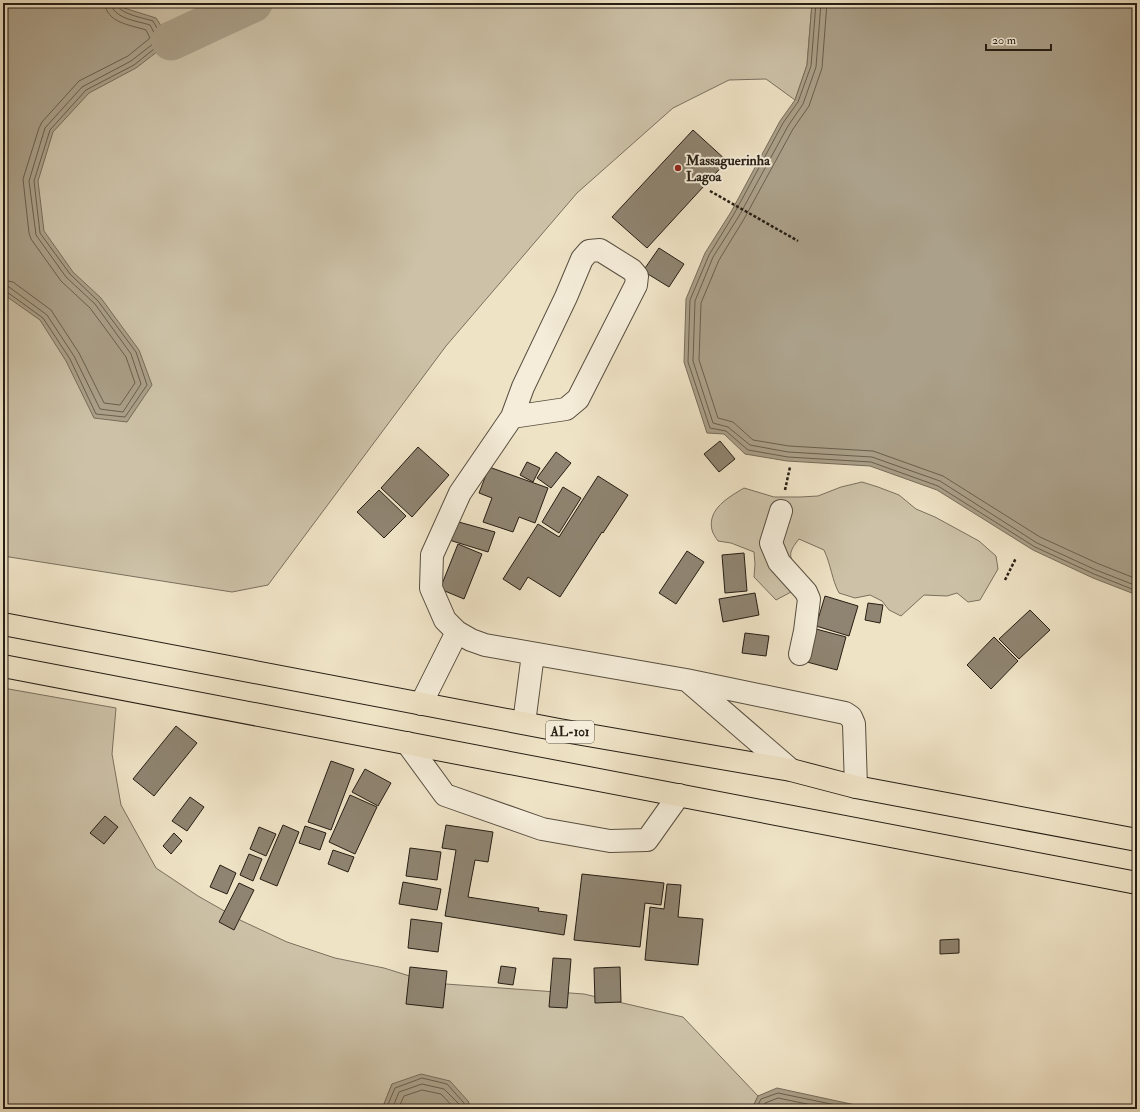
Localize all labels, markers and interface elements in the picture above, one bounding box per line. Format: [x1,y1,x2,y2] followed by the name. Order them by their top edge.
[986,26,1051,52] scale bar
[992,33,1017,48] text: 20 m
[685,152,771,186] place label: Massaguerinha Lagoa
[673,163,683,173] marker: Massaguerinha Lagoa
[546,721,594,743] road number: AL-101

